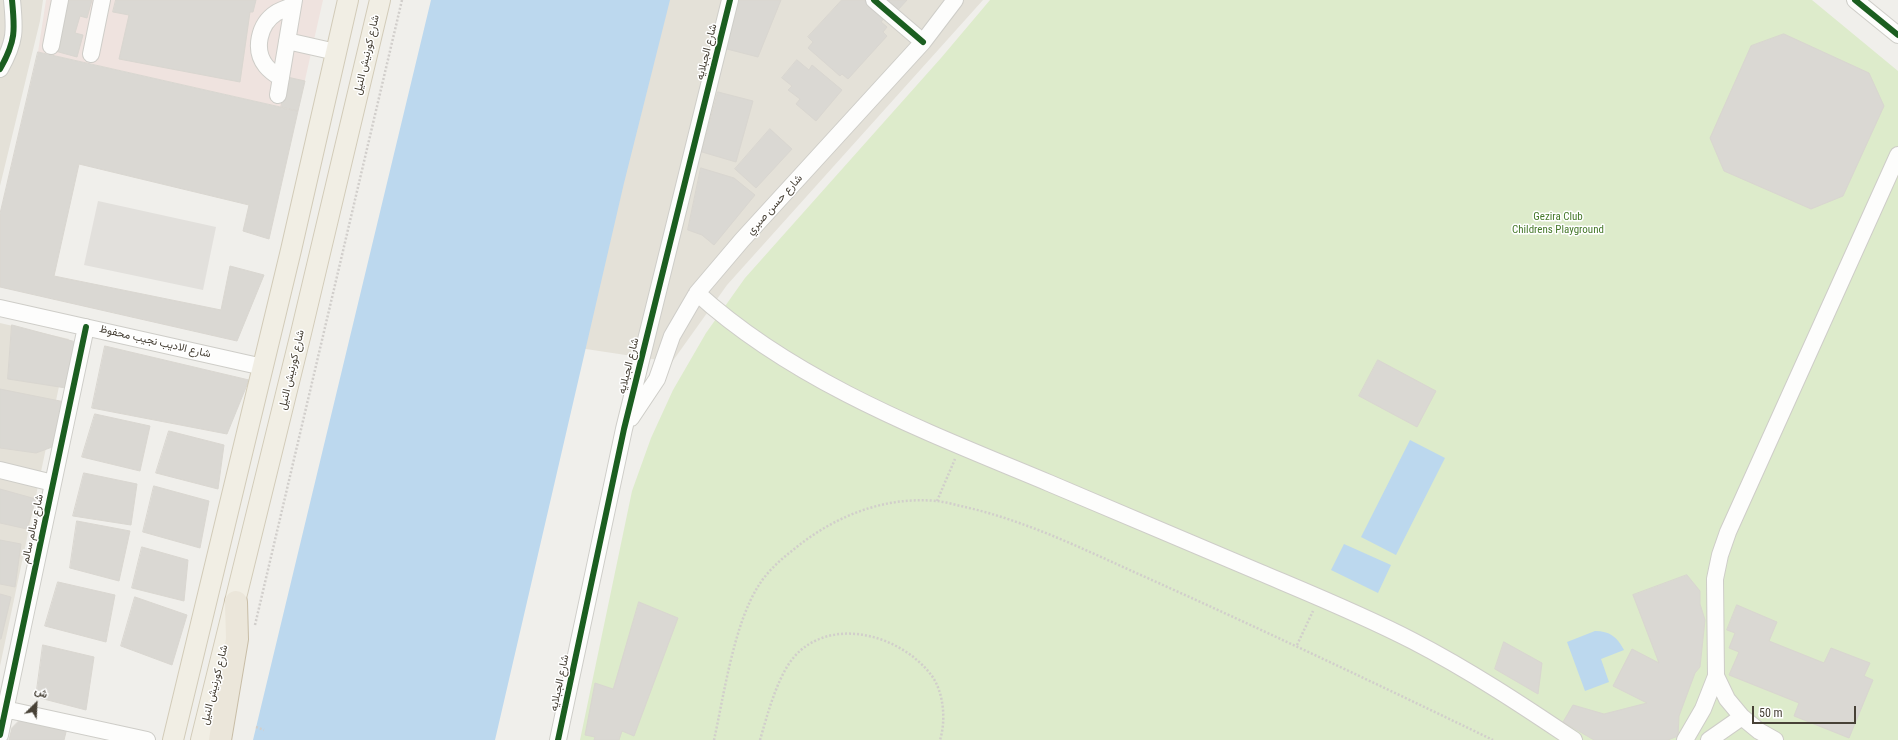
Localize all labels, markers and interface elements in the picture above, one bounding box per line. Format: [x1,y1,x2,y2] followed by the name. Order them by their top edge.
[351,14,383,96] street label: شارع كورنيش النيل
[694,23,720,81] street label: شارع الجبلايه
[744,172,806,238] street label: شارع حسن صبري
[1512,210,1604,236] park label: Gezira Club Childrens Playground
[98,323,212,361] street label: شارع الاديب نجيب محفوظ
[276,329,308,411] street label: شارع كورنيش النيل
[616,337,642,395] street label: شارع الجبلايه
[19,493,47,565] street label: شارع سالم سالم
[199,644,231,726] street label: شارع كورنيش النيل
[548,654,572,712] street label: شارع الجبلايه
[16,684,56,724] north arrow
[32,684,50,701] text: ش
[1754,698,1858,724] scale bar
[1759,706,1783,720] text: 50 m

